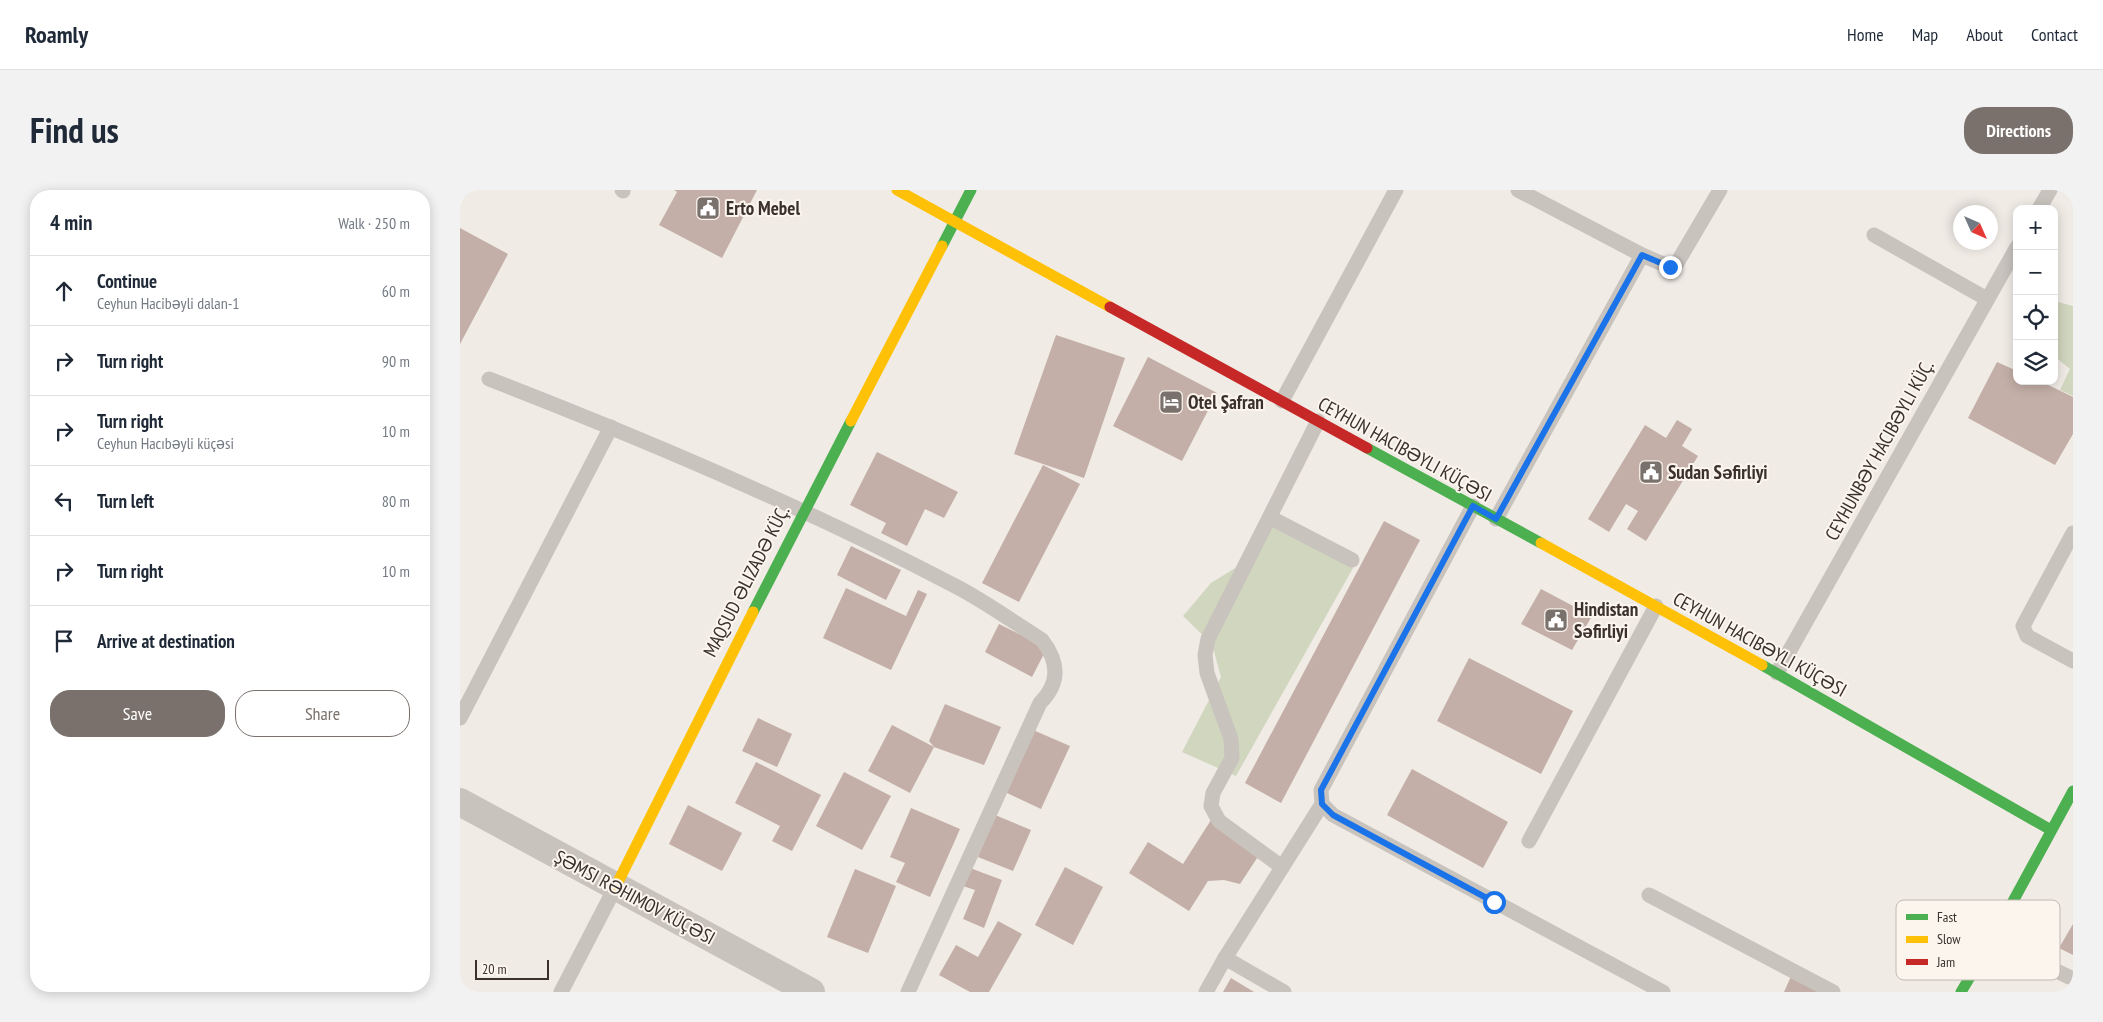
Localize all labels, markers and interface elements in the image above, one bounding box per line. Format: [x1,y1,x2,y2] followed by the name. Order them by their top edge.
[25,19,88,50] text: Roamly
[1847,23,1884,46] text: Home
[1912,23,1938,46] text: Map
[1966,23,2003,46] text: About
[2031,23,2078,46] text: Contact
[30,107,119,153] text: Find us
[1964,107,2073,154] button: Directions
[695,195,721,221] public building icon: Erto Mebel
[726,196,800,220] place label: Erto Mebel
[1953,205,1998,250] north arrow
[2013,205,2058,385] map controls
[2013,205,2058,250] button: +
[50,209,92,236] text: 4 min
[338,213,410,233] text: Walk · 250 m
[2013,250,2058,295] button: −
[1659,256,1682,279] route end
[97,269,157,293] text: Continue
[50,277,78,305] icon: ahead
[382,281,410,301] text: 60 m
[97,293,240,313] text: Ceyhun Hacibəyli dalan-1
[2013,295,2058,340] button: locate
[2013,340,2058,385] button: layers
[50,347,78,375] icon: right
[97,349,163,373] text: Turn right
[382,351,410,371] text: 90 m
[1819,355,1939,545] street label: CEYHUNBƏY HACIBƏYLI KÜÇ.
[1158,389,1184,415] hotel icon: Otel Şafran
[1188,390,1264,414] place label: Otel Şafran
[1314,391,1496,507] street label: CEYHUN HACIBƏYLI KÜÇƏSI
[97,409,163,433] text: Turn right
[50,417,78,445] icon: right
[382,421,410,441] text: 10 m
[97,433,234,453] text: Ceyhun Hacıbəyli küçəsi
[1638,459,1664,485] public building icon: Sudan Səfirliyi
[1668,460,1768,484] place label: Sudan Səfirliyi
[50,487,78,515] icon: left
[97,489,154,513] text: Turn left
[382,491,410,511] text: 80 m
[698,501,794,661] street label: MAQSUD ƏLIZADƏ KÜÇ.
[50,557,78,585] icon: right
[97,559,163,583] text: Turn right
[382,561,410,581] text: 10 m
[1669,586,1851,702] street label: CEYHUN HACIBƏYLI KÜÇƏSI
[1574,597,1638,643] place label: Hindistan Səfirliyi
[1543,607,1569,633] public building icon: Hindistan Səfirliyi
[50,627,78,655] icon: arrive
[97,629,235,653] text: Arrive at destination
[50,690,225,737] button: Save
[235,690,410,737] button: Share
[551,845,719,949] street label: ŞƏMSI RƏHIMOV KÜÇƏSI
[1483,891,1506,914] route start
[1896,900,2060,980] legend
[1937,908,1957,926] text: Fast
[1937,930,1961,948] text: Slow
[1936,953,1955,971] text: Jam
[475,957,549,980] scale bar
[482,960,507,978] text: 20 m

